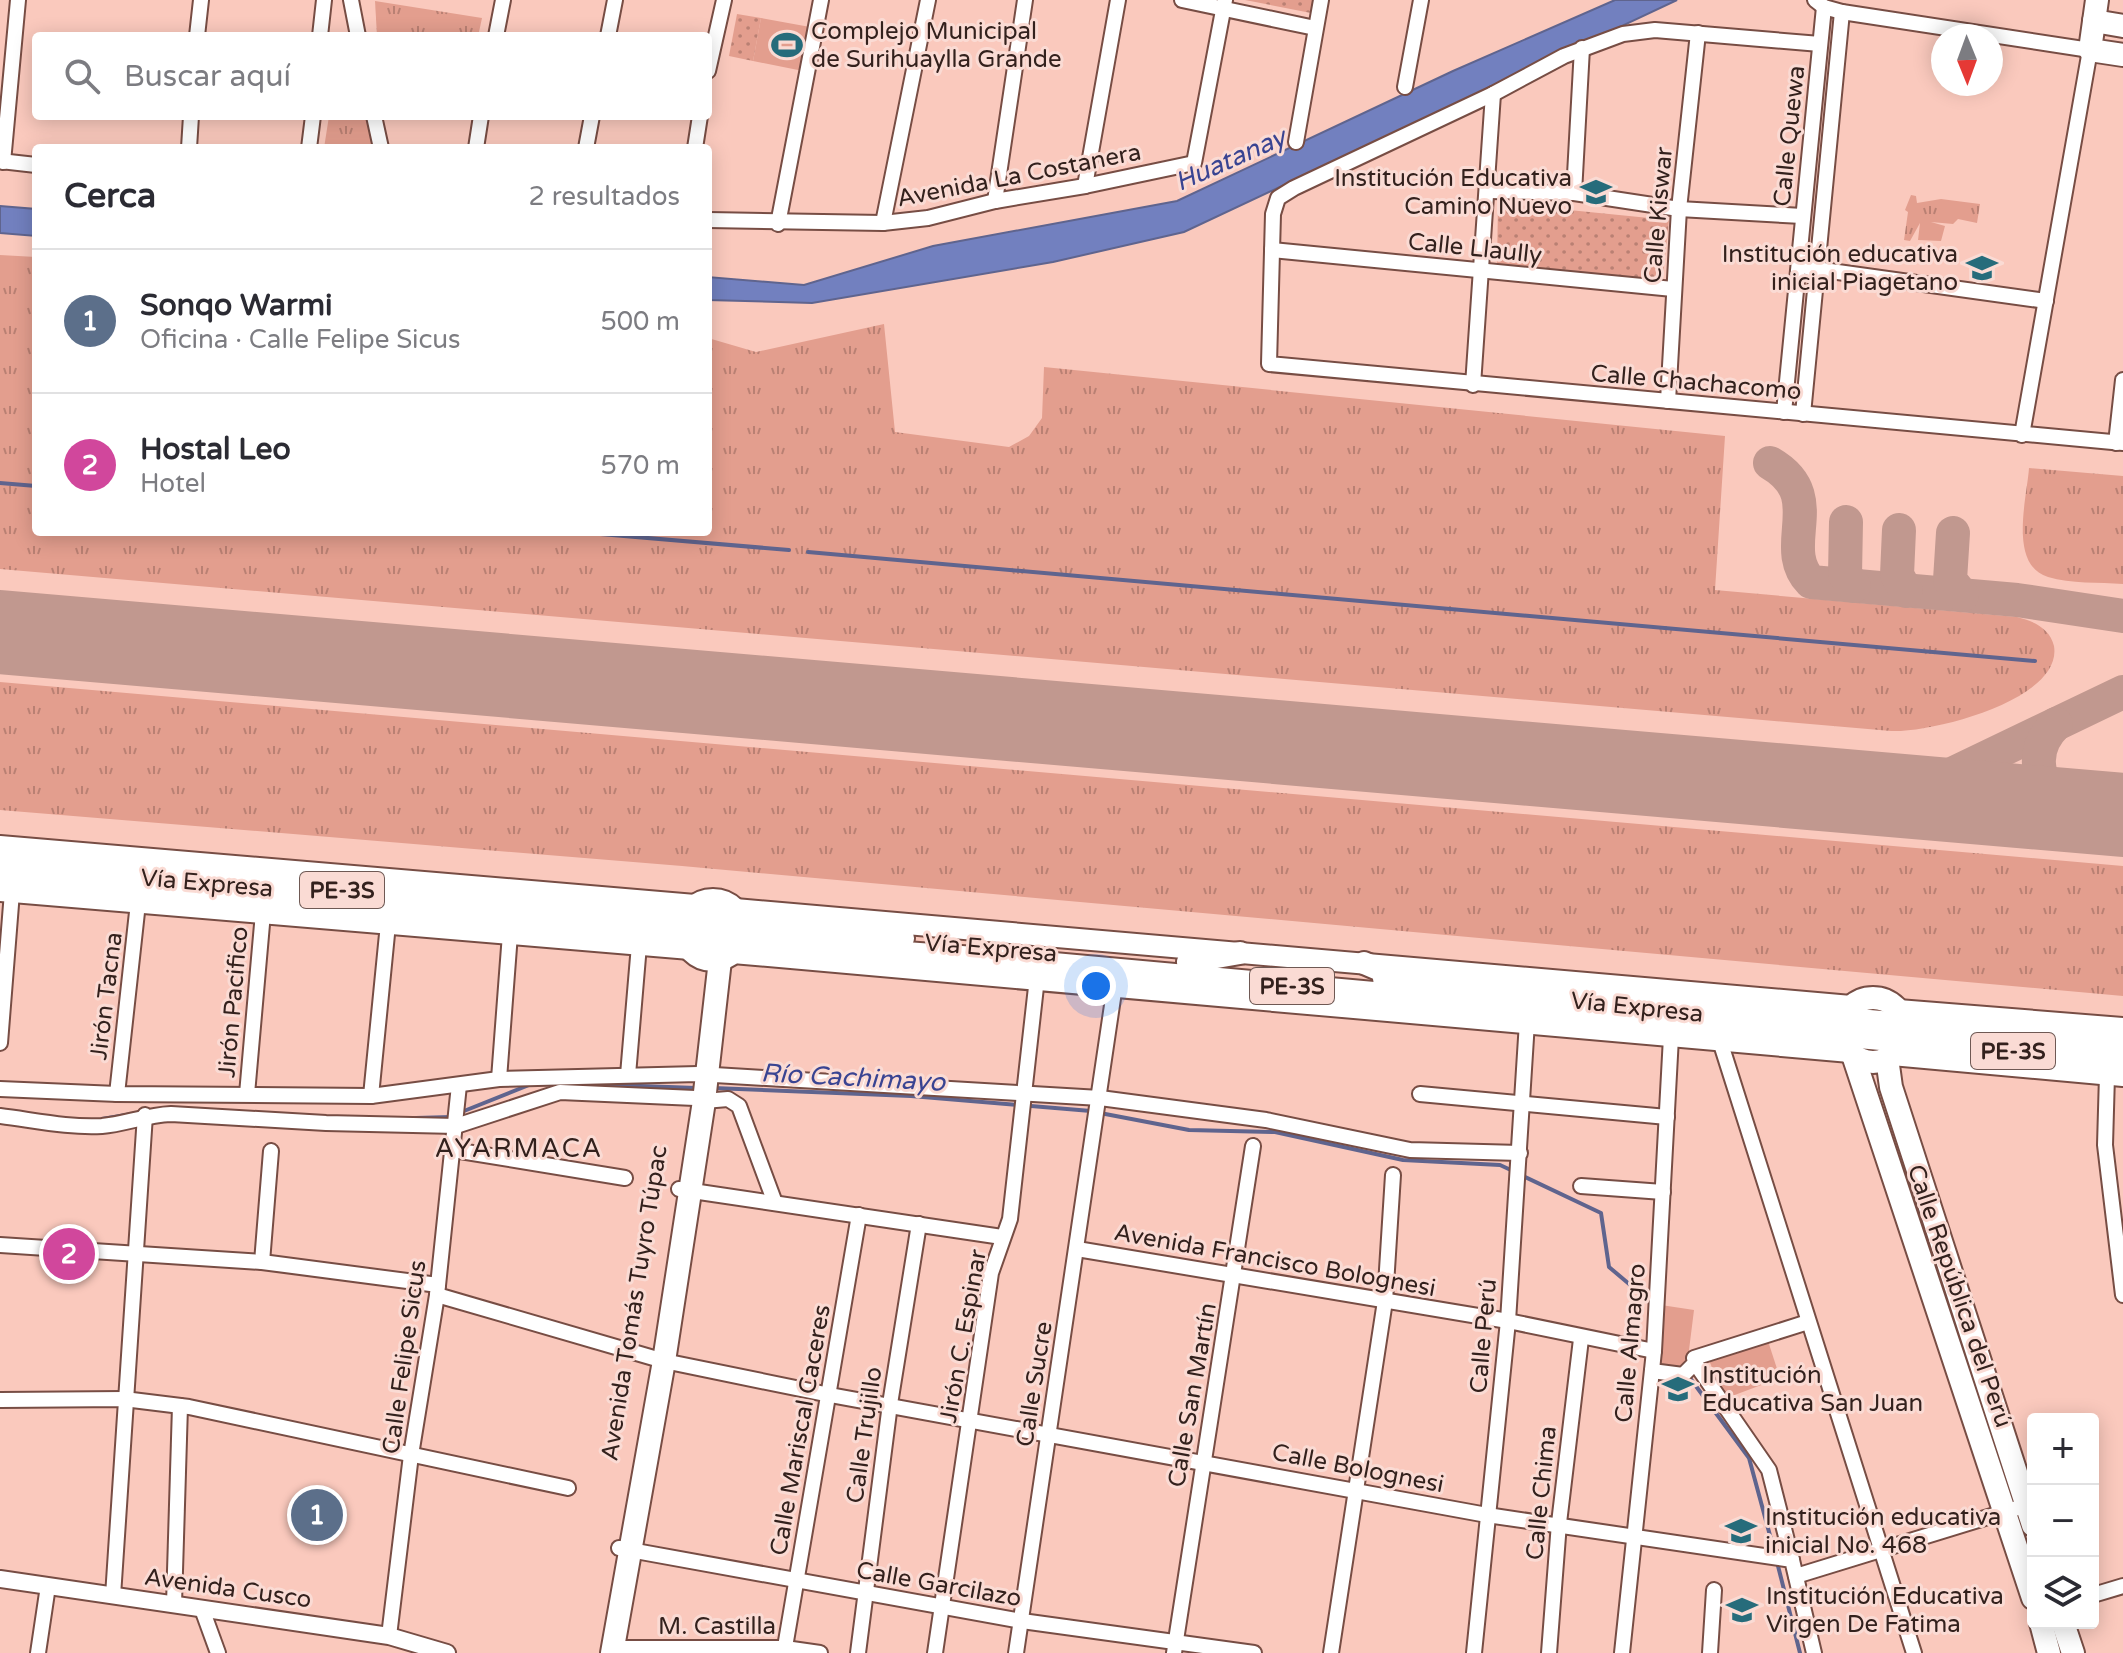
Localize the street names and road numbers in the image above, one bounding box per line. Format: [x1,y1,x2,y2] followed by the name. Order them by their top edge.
[1768,64,1811,208] street label: Calle Quewa
[895,138,1144,213] street label: Avenida La Costanera
[1638,145,1679,285] street label: Calle Kiswar
[1407,227,1544,270] street label: Calle Llaully
[1589,359,1803,406] street label: Calle Chachacomo
[139,863,274,904] street label: Vía Expresa
[300,872,384,908] road number: PE-3S
[212,925,255,1079] street label: Jirón Pacifico
[923,928,1058,969] street label: Vía Expresa
[84,931,129,1062] street label: Jirón Tacna
[1250,968,1334,1004] road number: PE-3S
[1569,986,1705,1029] street label: Vía Expresa
[1971,1033,2055,1069] road number: PE-3S
[595,1143,674,1463] street label: Avenida Tomás Tuyro Túpac
[1901,1161,2018,1431] street label: Calle República del Perú
[1112,1218,1438,1303] street label: Avenida Francisco Bolognesi
[934,1246,993,1425] street label: Jirón C. Espinar
[377,1258,432,1456] street label: Calle Felipe Sicus
[1609,1262,1652,1424] street label: Calle Almagro
[1464,1277,1503,1395] street label: Calle Perú
[1162,1301,1223,1490] street label: Calle San Martín
[764,1302,837,1558] street label: Calle Mariscal Caceres
[1010,1319,1059,1449] street label: Calle Sucre
[841,1365,888,1505] street label: Calle Trujillo
[1520,1425,1563,1562] street label: Calle Chima
[1270,1438,1446,1499] street label: Calle Bolognesi
[854,1556,1024,1613] street label: Calle Garcilazo
[142,1562,313,1615] street label: Avenida Cusco
[658,1612,776,1641] street label: M. Castilla

